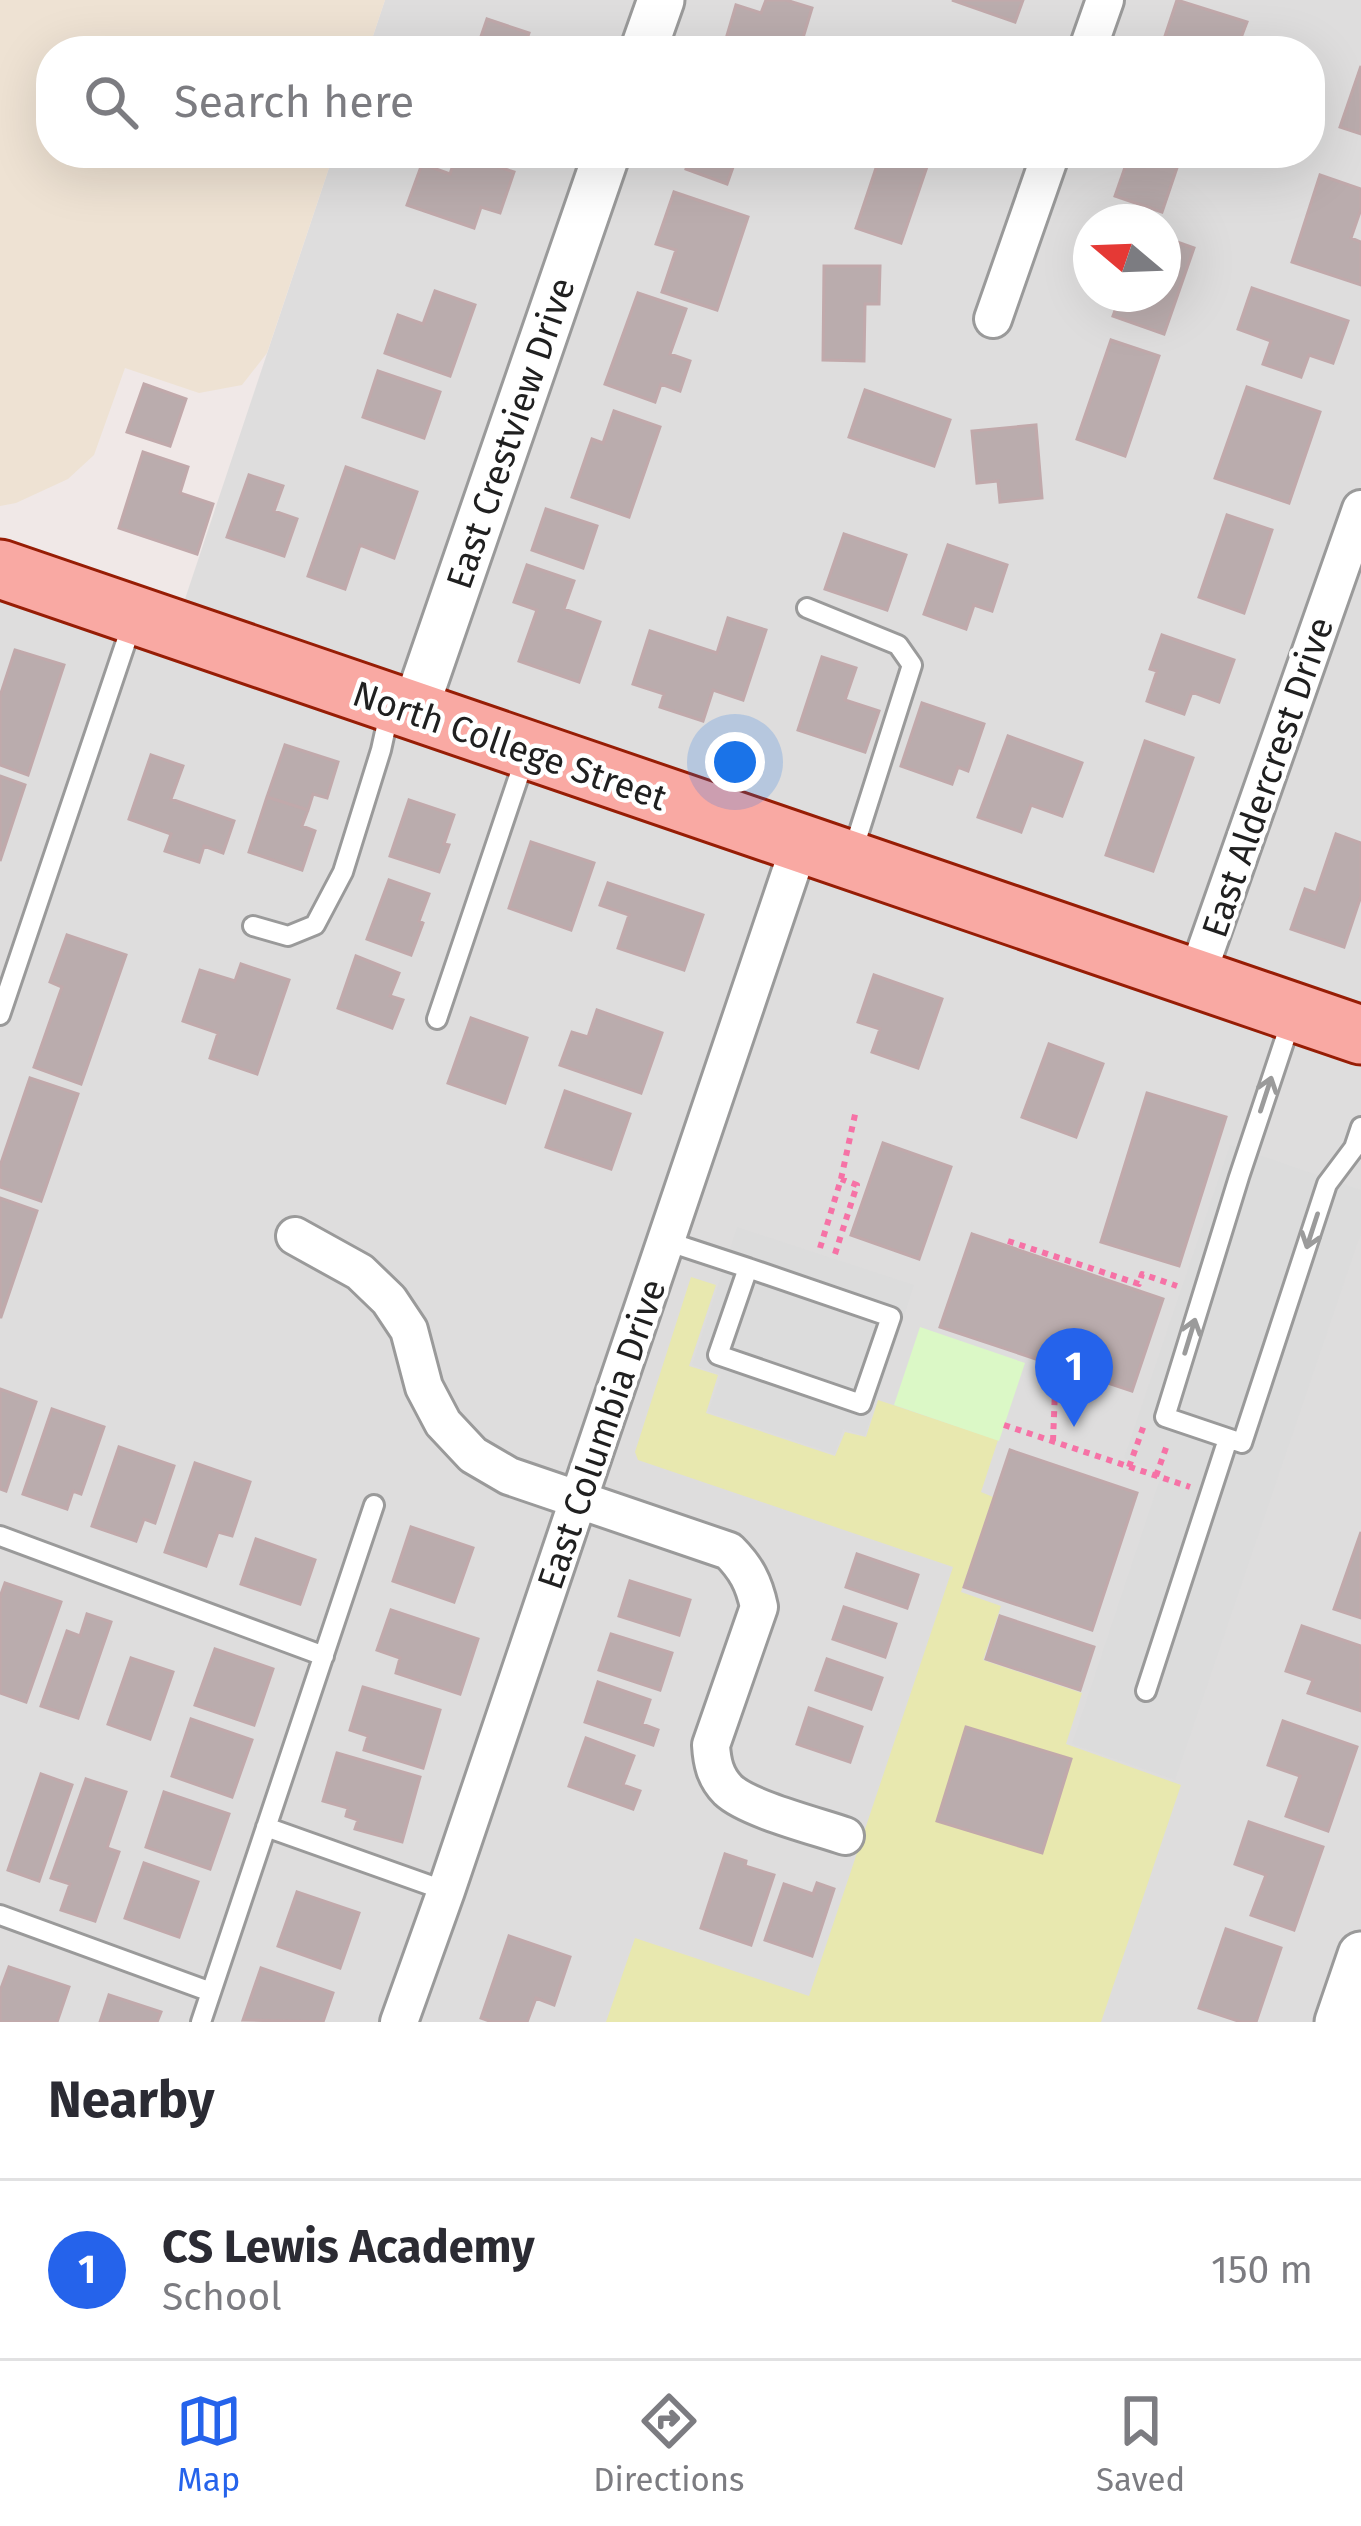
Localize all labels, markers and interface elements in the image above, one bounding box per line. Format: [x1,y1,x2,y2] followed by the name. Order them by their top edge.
[36,36,1325,168] search box
[78,69,144,135] icon: search
[174,75,414,129] text: Search here
[1073,204,1181,312] north arrow
[437,272,585,595] street label: East Crestview Drive
[1192,611,1343,943] street label: East Aldercrest Drive
[347,672,672,820] street label: North College Street
[705,732,765,792] your location
[1256,1076,1278,1114] one-way arrow
[1299,1211,1321,1249] one-way arrow
[528,1273,676,1595] street label: East Columbia Drive
[1180,1318,1202,1356] one-way arrow
[1035,1328,1113,1427] pin: 1
[48,2069,214,2131] text: Nearby
[162,2220,535,2274] text: CS Lewis Academy
[78,2247,96,2293] text: 1
[1211,2247,1313,2293] text: 150 m
[162,2274,282,2320] text: School
[176,2388,242,2500] tab: Map
[593,2388,745,2500] tab: Directions
[1096,2388,1185,2500] tab: Saved

